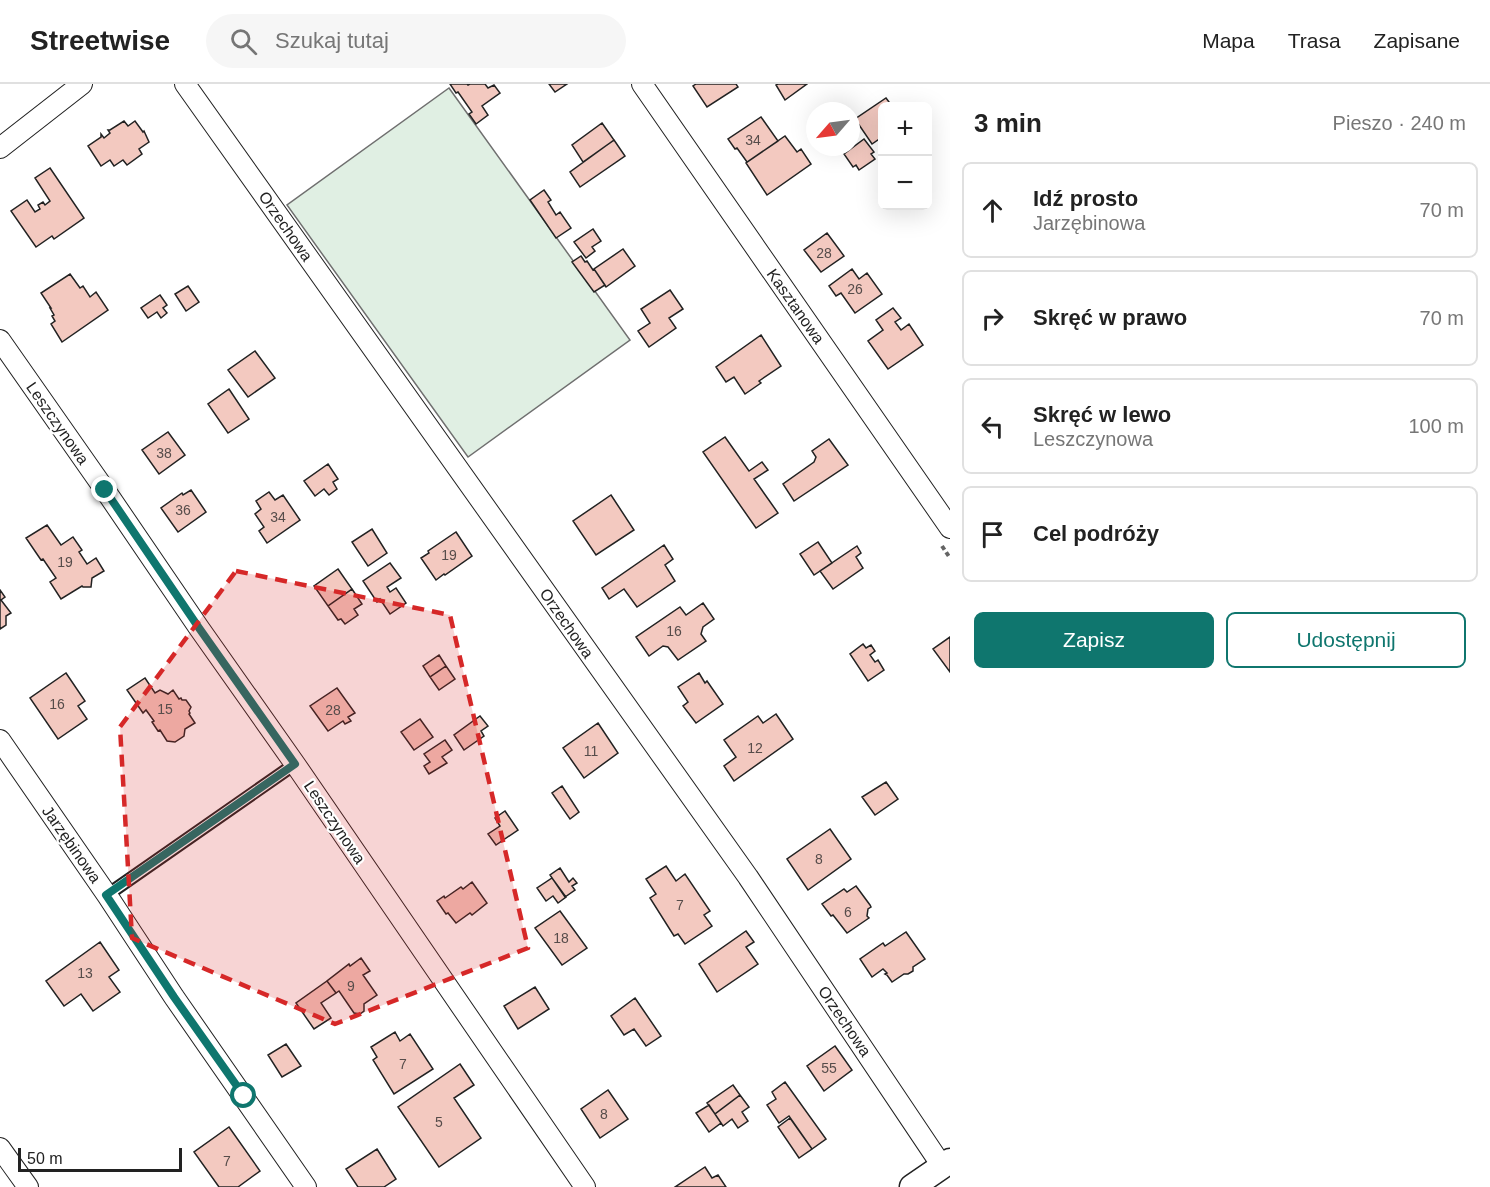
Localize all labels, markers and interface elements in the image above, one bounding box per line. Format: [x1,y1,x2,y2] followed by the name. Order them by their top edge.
[206,14,626,68] search box
[30,25,170,56] text: Streetwise
[227,25,260,58] icon: search
[275,28,389,53] text: Szukaj tutaj
[1202,29,1255,52] text: Mapa
[1288,29,1341,52] text: Trasa
[1374,29,1460,52] text: Zapisane
[806,102,860,156] north arrow
[878,102,932,210] map controls
[878,102,932,156] button: +
[974,108,1042,138] text: 3 min
[1333,112,1466,134] text: Pieszo · 240 m
[745,132,761,148] house number: 34
[878,156,932,210] button: −
[1033,186,1138,211] text: Idź prosto
[255,188,316,264] street label: Orzechowa
[976,194,1009,227] icon: ahead
[1420,199,1464,221] text: 70 m
[1033,212,1145,234] text: Jarzębinowa
[816,245,832,261] house number: 28
[764,266,828,347] street label: Kasztanowa
[847,281,863,297] house number: 26
[976,302,1009,335] icon: right
[1033,305,1187,330] text: Skręć w prawo
[1420,307,1464,329] text: 70 m
[23,379,92,468] street label: Leszczynowa
[1033,402,1171,427] text: Skręć w lewo
[976,410,1009,443] icon: left
[1408,415,1464,437] text: 100 m
[1033,428,1153,450] text: Leszczynowa
[156,445,172,461] house number: 38
[91,476,117,502] route end
[175,502,191,518] house number: 36
[270,509,286,525] house number: 34
[976,518,1009,551] icon: arrive
[1033,521,1159,546] text: Cel podróży
[441,547,457,563] house number: 19
[57,554,73,570] house number: 19
[536,585,597,661] street label: Orzechowa
[974,612,1214,668] button: Zapisz
[1226,612,1466,668] button: Udostępnij
[666,623,682,639] house number: 16
[49,696,65,712] house number: 16
[157,701,173,717] house number: 15
[325,702,341,718] house number: 28
[747,740,763,756] house number: 12
[584,743,598,759] house number: 11
[301,778,369,867] street label: Leszczynowa
[39,803,104,886] street label: Jarzębinowa
[815,851,823,867] house number: 8
[676,897,684,913] house number: 7
[844,904,852,920] house number: 6
[553,930,569,946] house number: 18
[77,965,93,981] house number: 13
[347,978,355,994] house number: 9
[815,983,874,1060] street label: Orzechowa
[399,1056,407,1072] house number: 7
[821,1060,837,1076] house number: 55
[230,1082,256,1108] route start
[600,1106,608,1122] house number: 8
[435,1114,443,1130] house number: 5
[18,1145,182,1172] scale bar
[27,1150,63,1167] text: 50 m
[223,1153,231,1169] house number: 7

